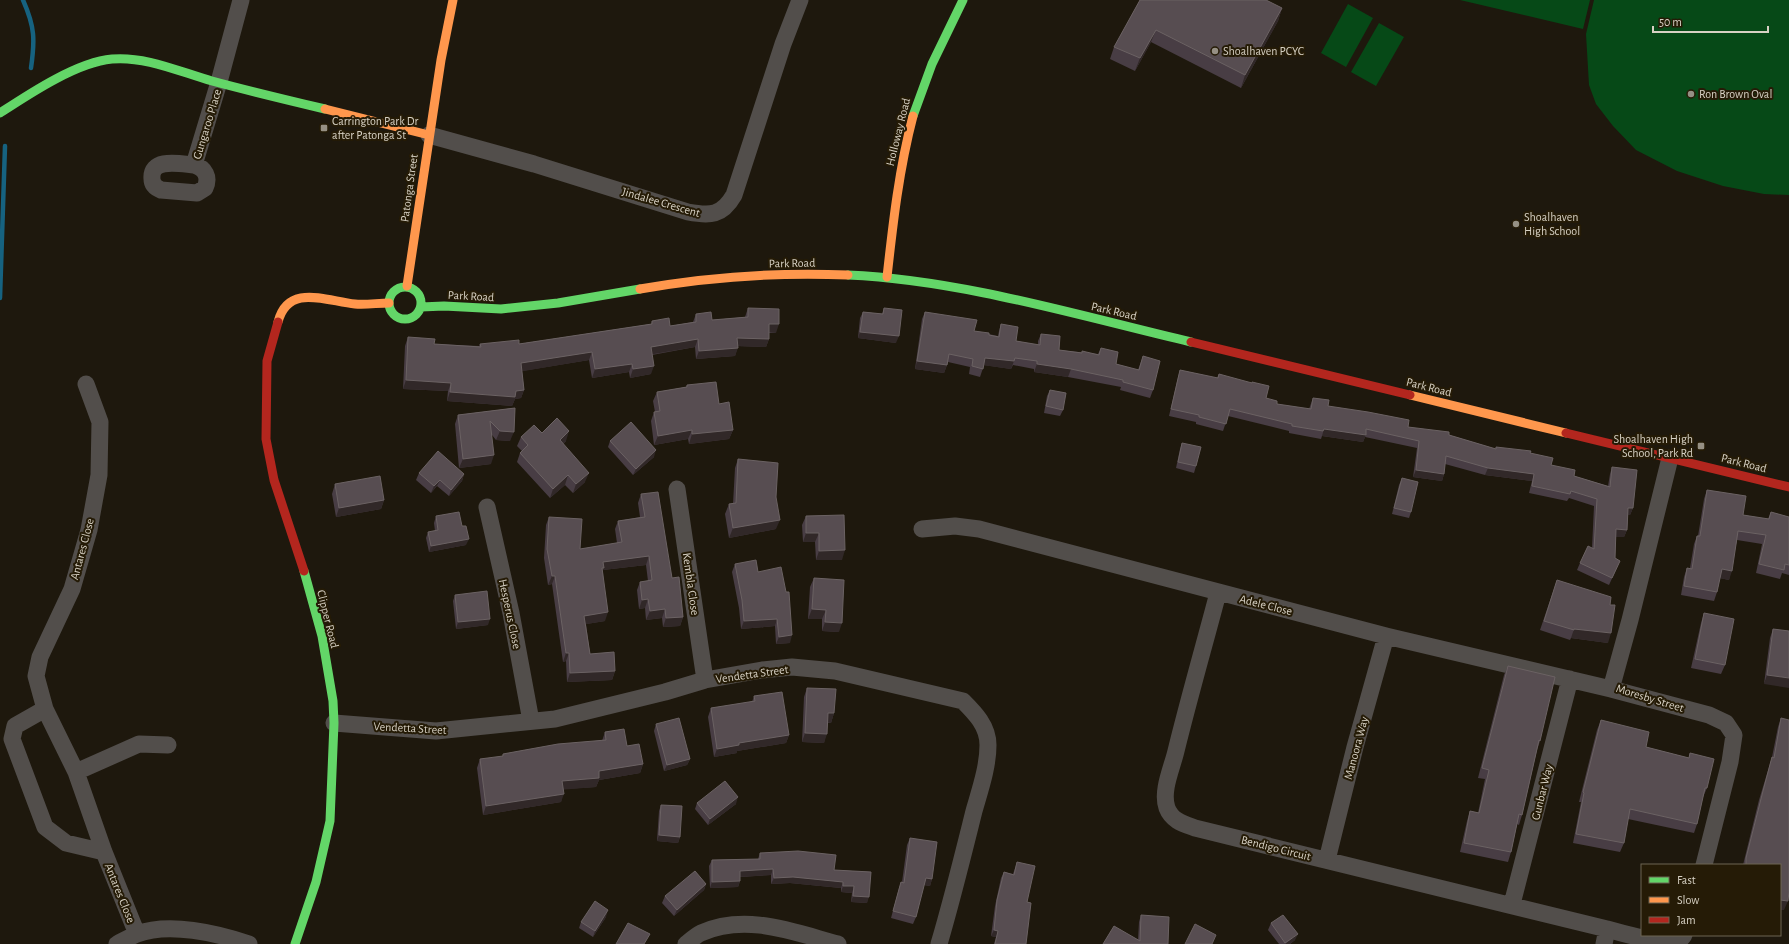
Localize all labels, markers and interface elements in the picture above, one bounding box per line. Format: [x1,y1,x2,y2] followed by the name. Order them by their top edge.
[1653,8,1768,34] scale bar
[1659,16,1682,28] text: 50 m
[1223,45,1304,57] place label: Shoalhaven PCYC
[1210,46,1220,56] marker: Shoalhaven PCYC
[191,87,223,161] street label: Gungaroo Place
[1699,88,1772,100] place label: Ron Brown Oval
[1686,89,1696,99] marker: Ron Brown Oval
[884,97,913,168] street label: Holloway Road
[332,115,418,141] place label: Carrington Park Dr after Patonga St
[319,123,329,133] marker: Carrington Park Dr after Patonga St
[398,153,420,223] street label: Patonga Street
[621,185,702,219] street label: Jindalee Crescent
[1524,211,1580,237] place label: Shoalhaven High School
[1511,219,1521,229] marker: Shoalhaven High School
[769,257,815,269] street label: Park Road
[447,289,495,303] street label: Park Road
[1090,300,1138,322] street label: Park Road
[1405,376,1453,398] street label: Park Road
[1613,433,1693,459] place label: Shoalhaven High School, Park Rd
[1696,441,1706,451] marker: Shoalhaven High School, Park Rd
[1720,452,1768,474] street label: Park Road
[68,517,96,581] street label: Antares Close
[681,552,701,616] street label: Kembla Close
[497,578,523,650] street label: Hesperus Close
[315,589,341,649] street label: Clipper Road
[1238,593,1294,617] street label: Adele Close
[715,663,789,685] street label: Vendetta Street
[1614,682,1685,715] street label: Moresby Street
[1342,715,1371,781] street label: Manoora Way
[373,720,447,736] street label: Vendetta Street
[1529,763,1556,821] street label: Gunbar Way
[1240,834,1312,862] street label: Bendigo Circuit
[103,861,137,925] street label: Antares Close
[1641,864,1781,936] legend
[1677,874,1696,886] text: Fast
[1677,894,1699,906] text: Slow
[1677,914,1696,926] text: Jam

